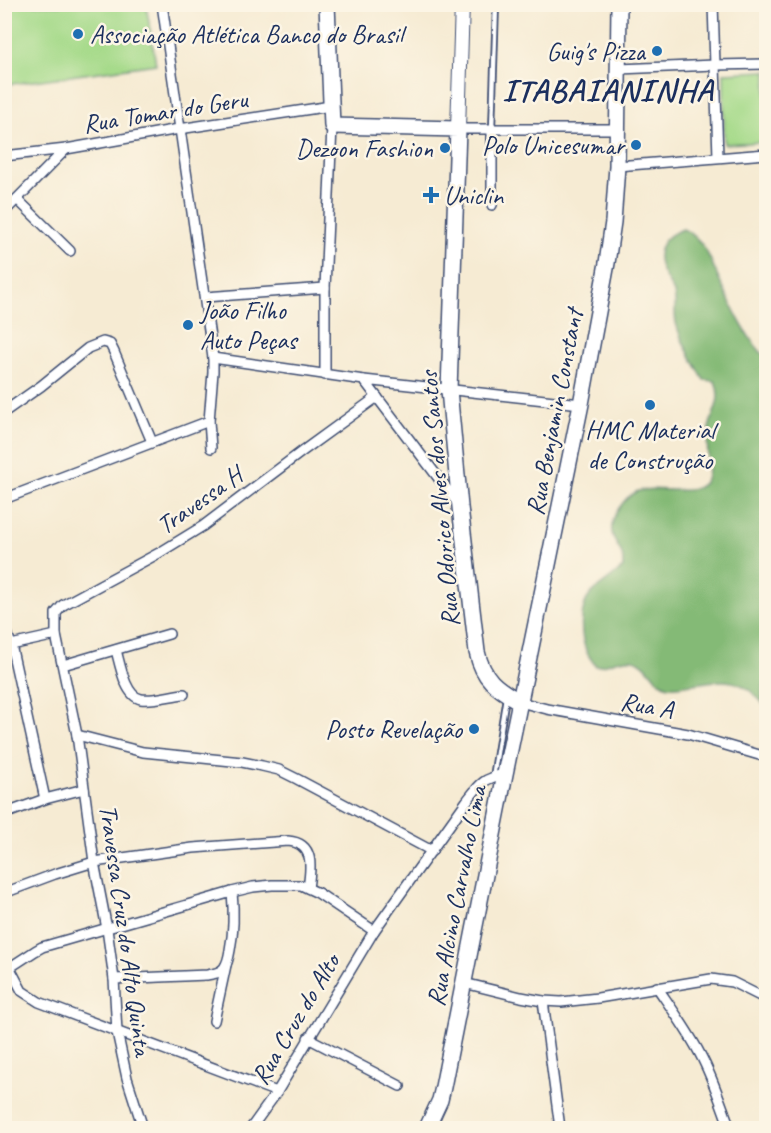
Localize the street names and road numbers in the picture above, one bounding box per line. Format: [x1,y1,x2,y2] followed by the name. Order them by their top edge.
[81,82,251,141] street label: Rua Tomar do Geru
[518,303,591,518] street label: Rua Benjamin Constant
[412,367,467,628] street label: Rua Odorico Alves dos Santos
[150,457,252,542] street label: Travessa H
[618,685,678,727] street label: Rua A
[419,781,494,1009] street label: Rua Alcino Carvalho Lima
[92,802,160,1060] street label: Travessa Cruz do Alto Quinta
[244,946,349,1091] street label: Rua Cruz do Alto

